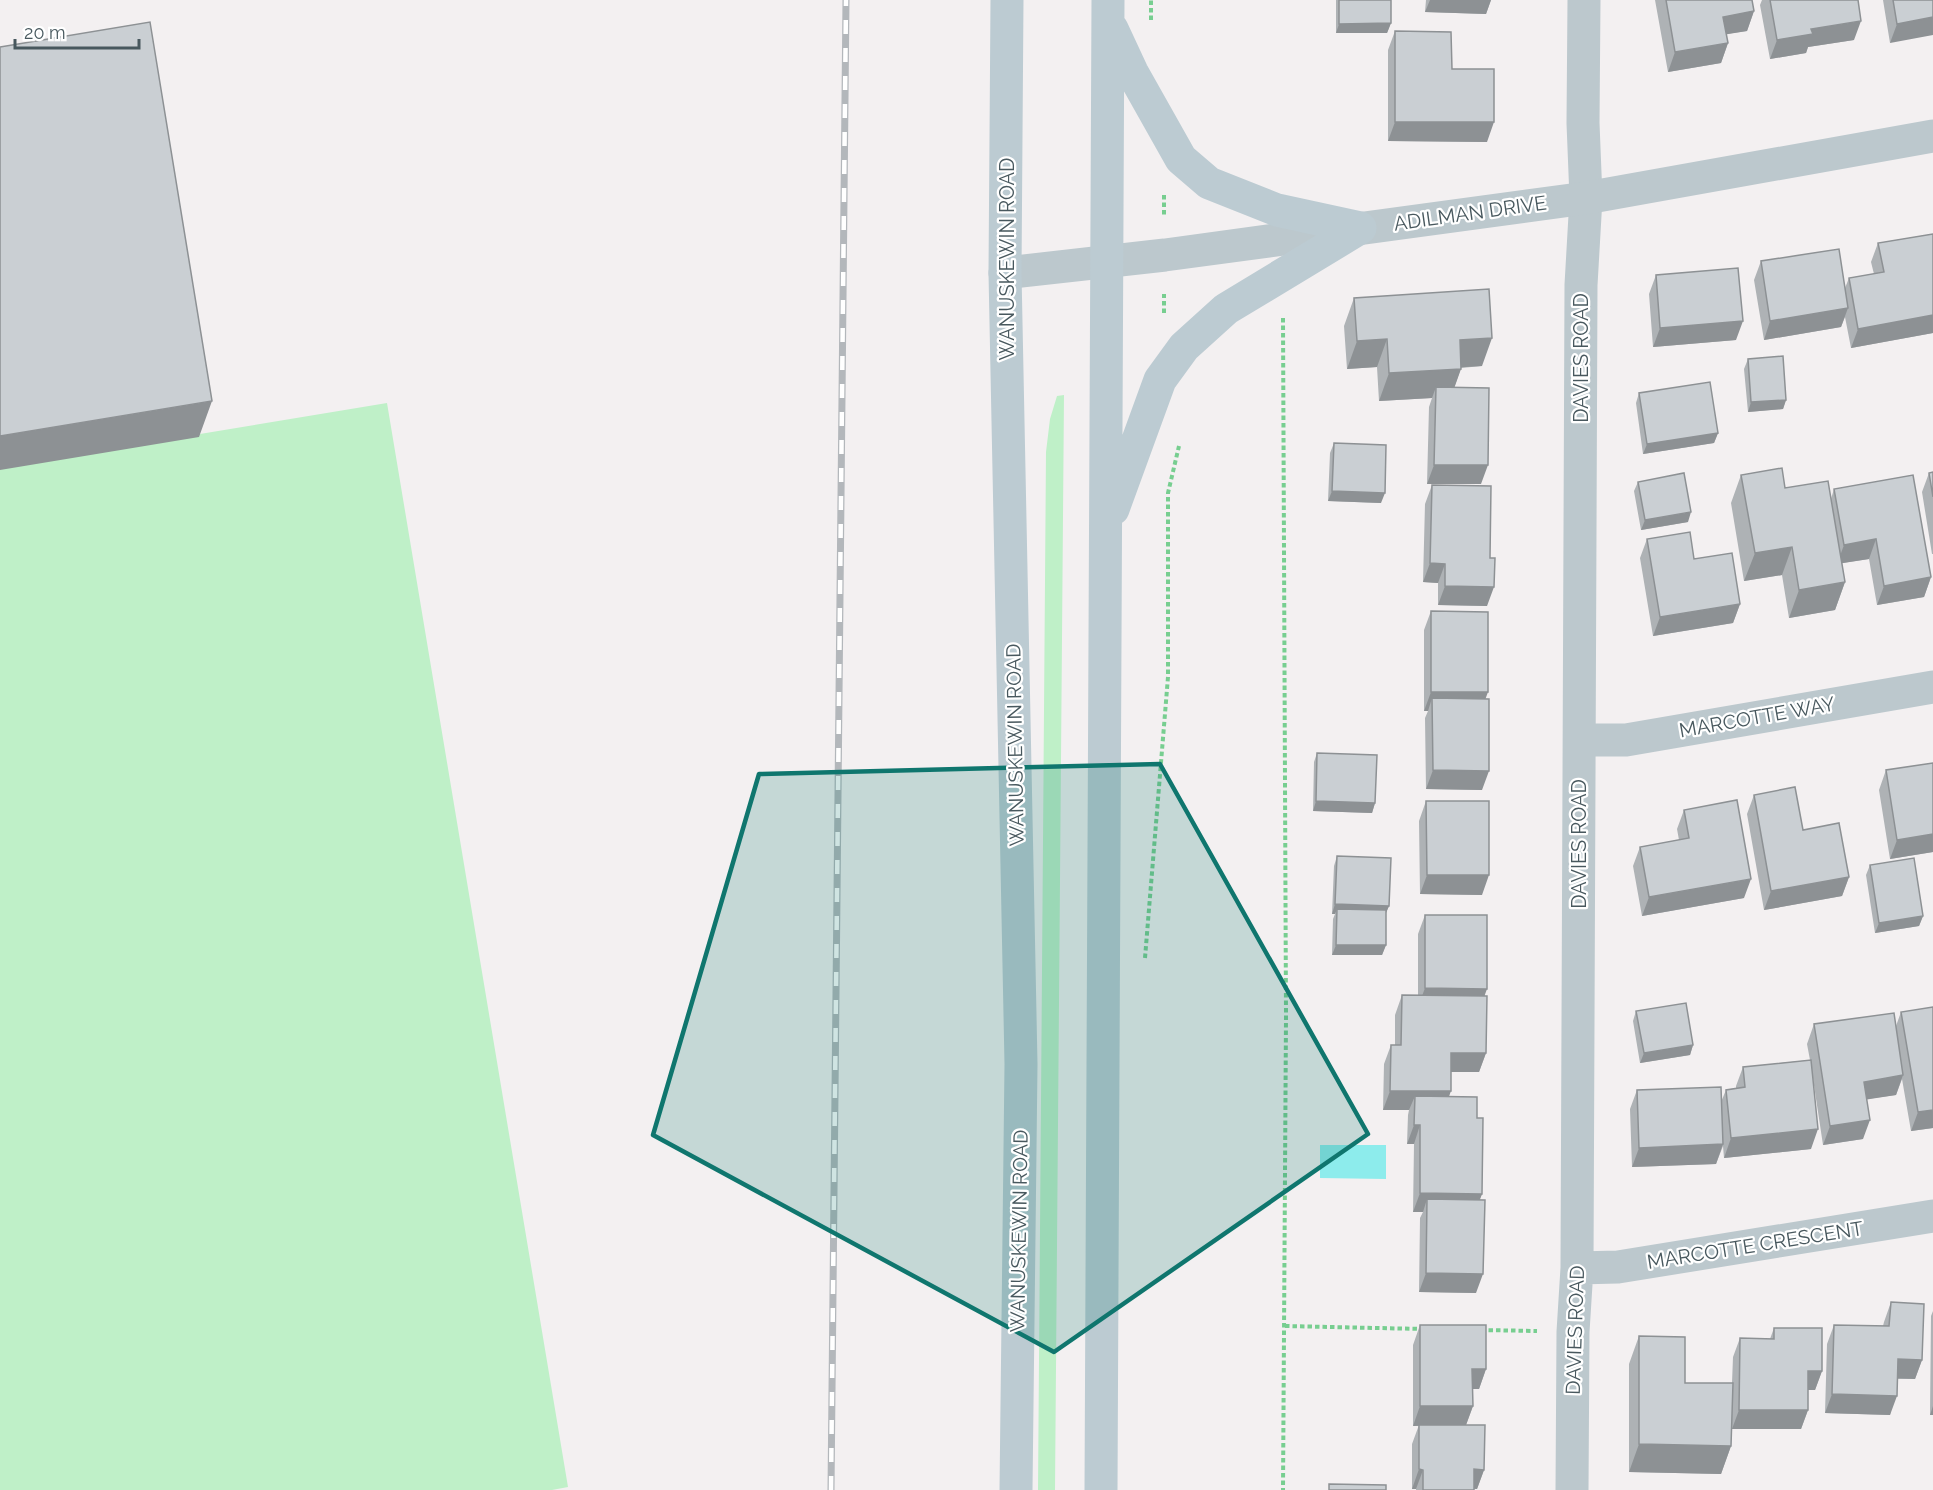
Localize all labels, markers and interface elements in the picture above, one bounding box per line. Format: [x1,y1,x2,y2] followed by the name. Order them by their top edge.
[15,12,140,50] scale bar
[24,22,66,43] text: 20 m
[995,158,1019,360] street label: WANUSKEWIN ROAD
[1392,190,1548,236] street label: ADILMAN DRIVE
[1569,293,1593,423] street label: DAVIES ROAD
[1001,643,1029,847] street label: WANUSKEWIN ROAD
[1677,691,1837,743] street label: MARCOTTE WAY
[1567,779,1591,909] street label: DAVIES ROAD
[1005,1129,1033,1333] street label: WANUSKEWIN ROAD
[1645,1216,1865,1274] street label: MARCOTTE CRESCENT
[1561,1265,1589,1395] street label: DAVIES ROAD

